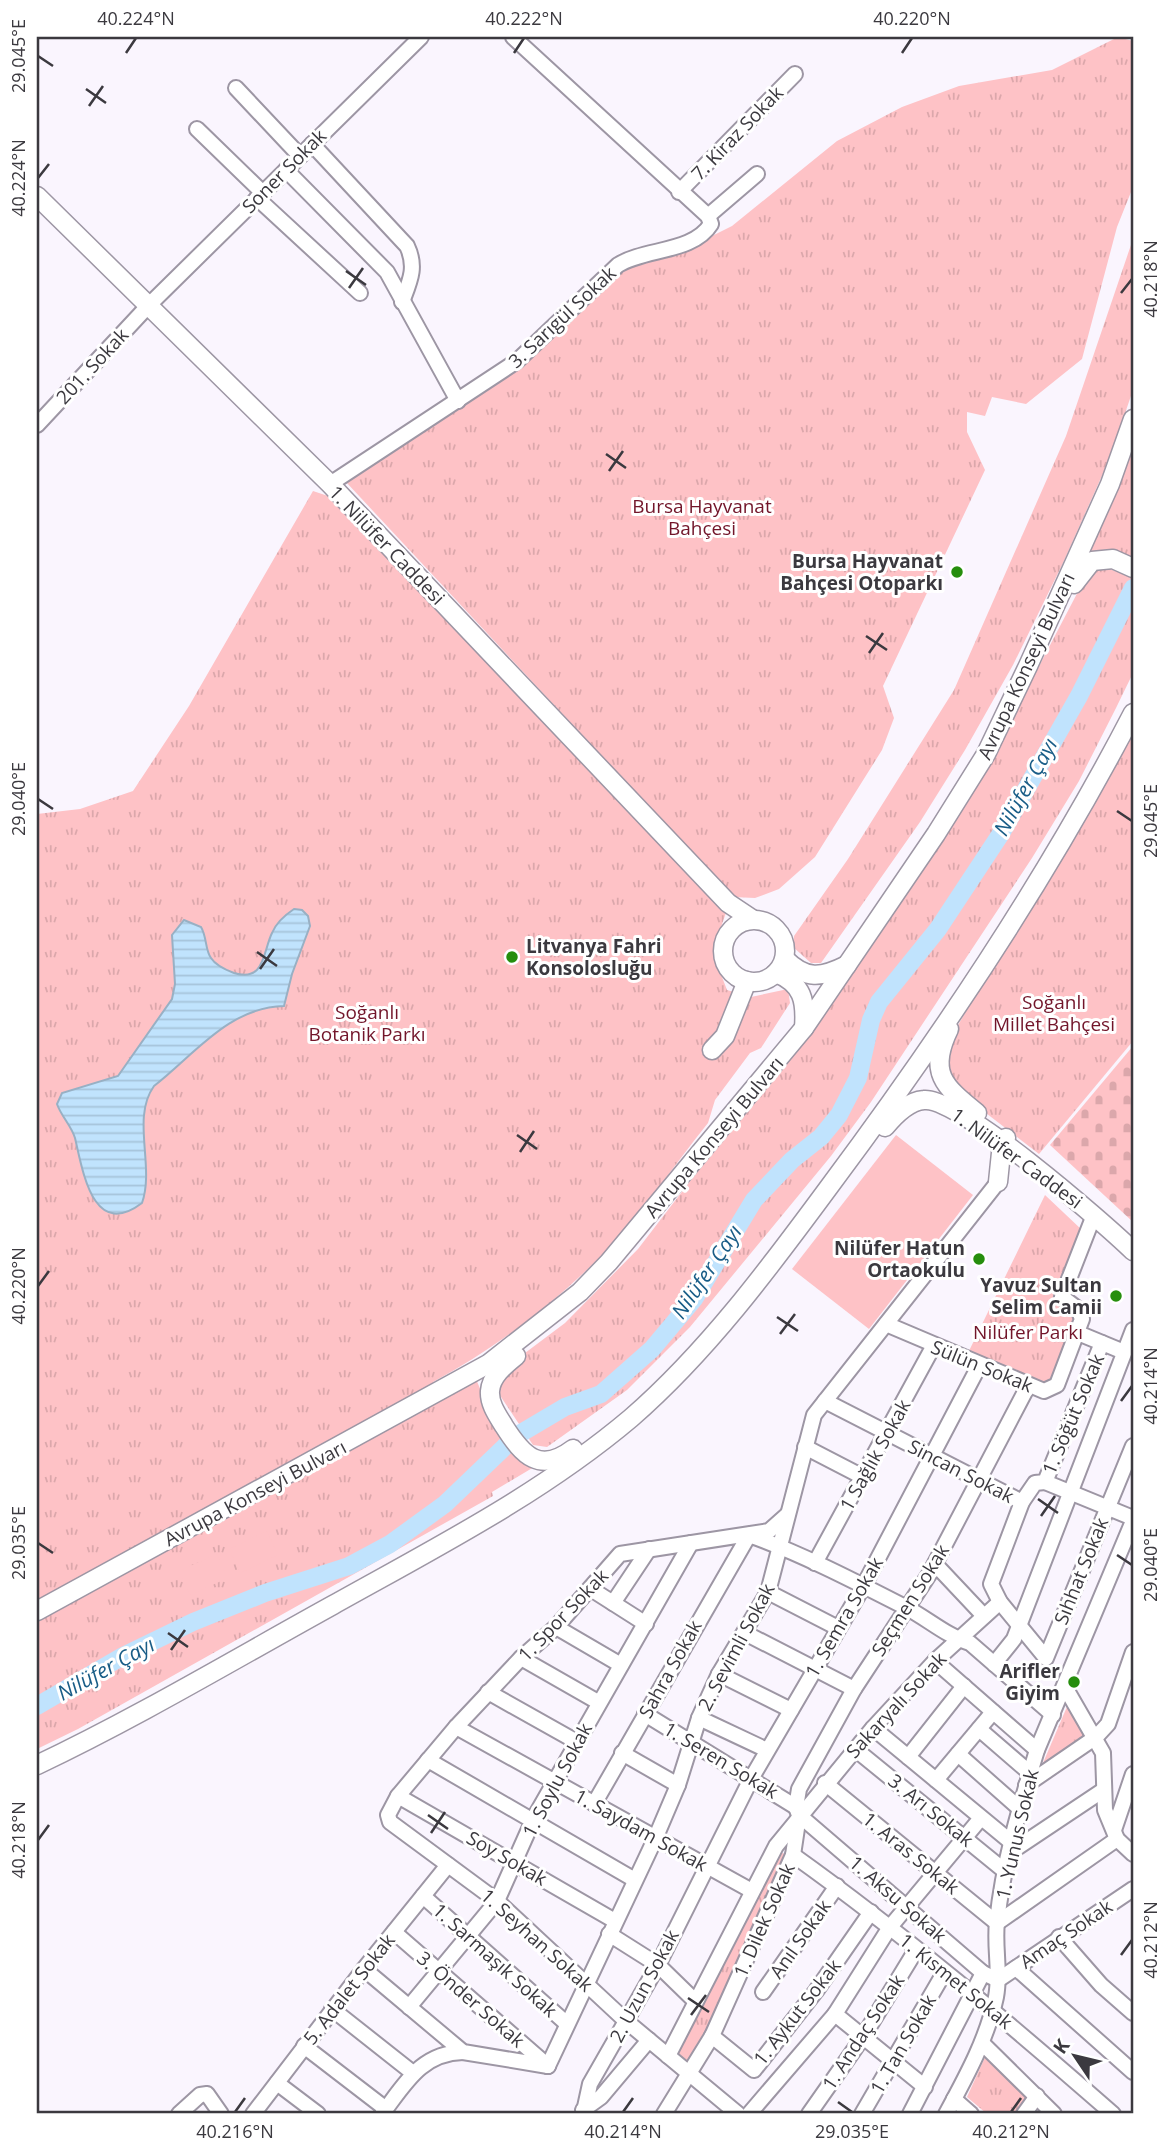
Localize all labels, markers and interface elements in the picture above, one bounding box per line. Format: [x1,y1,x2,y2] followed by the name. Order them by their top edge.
[97,6,175,30] text: 40.224°N
[485,6,563,30] text: 40.222°N
[873,6,951,30] text: 40.220°N
[6,19,30,93] text: 29.045°E
[685,80,789,186] street label: 7. Kiraz Sokak
[236,123,332,219] street label: Soner Sokak
[6,139,30,217] text: 40.224°N
[1138,240,1162,318] text: 40.218°N
[503,260,621,374] street label: 3. Sarıgül Sokak
[50,322,134,410] street label: 201. Sokak
[323,480,451,610] street label: 1. Nilüfer Caddesi
[632,493,772,541] park label: Bursa Hayvanat Bahçesi
[780,548,943,596] place label: Bursa Hayvanat Bahçesi Otoparkı
[949,564,965,580] marker: Bursa Hayvanat Bahçesi Otoparkı
[971,568,1081,764] street label: Avrupa Konseyi Bulvarı
[987,733,1063,840] water label: Nilüfer Çayı
[6,762,30,836] text: 29.040°E
[1138,784,1162,858] text: 29.045°E
[526,933,662,981] place label: Litvanya Fahri Konsolosluğu
[504,949,520,965] marker: Litvanya Fahri Konsolosluğu
[993,989,1115,1037] park label: Soğanlı Millet Bahçesi
[309,999,425,1047] park label: Soğanlı Botanik Parkı
[639,1051,789,1223] street label: Avrupa Konseyi Bulvarı
[946,1102,1088,1214] street label: 1. Nilüfer Caddesi
[665,1219,748,1324] water label: Nilüfer Çayı
[834,1235,965,1283] place label: Nilüfer Hatun Ortaokulu
[6,1247,30,1325] text: 40.220°N
[971,1251,987,1267] marker: Nilüfer Hatun Ortaokulu
[980,1272,1102,1320] place label: Yavuz Sultan Selim Camii
[1108,1288,1124,1304] marker: Yavuz Sultan Selim Camii
[973,1319,1083,1345] park label: Nilüfer Parkı
[927,1334,1037,1398] street label: Sülün Sokak
[1138,1347,1162,1425] text: 40.214°N
[1036,1350,1110,1478] street label: 1. Söğüt Sokak
[834,1394,916,1516] street label: 1 Sağlık Sokak
[904,1433,1018,1509] street label: Sincan Sokak
[159,1434,351,1552] street label: Avrupa Konseyi Bulvarı
[6,1506,30,1580] text: 29.035°E
[1048,1514,1114,1628] street label: Sıhhat Sokak
[1138,1528,1162,1602] text: 29.040°E
[865,1539,955,1661] street label: Seçmen Sokak
[799,1552,889,1682] street label: 1. Semra Sokak
[512,1563,614,1667] street label: 1. Spor Sokak
[692,1579,781,1715] street label: 2. Sevimli Sokak
[632,1615,708,1723] street label: Sahra Sokak
[52,1630,159,1706] water label: Nilüfer Çayı
[840,1646,952,1764] street label: Sakaryalı Sokak
[999,1658,1060,1706] place label: Arifler Giyim
[1066,1674,1082,1690] marker: Arifler Giyim
[659,1716,783,1804] street label: 1. Seren Sokak
[516,1718,598,1842] street label: 1. Soylu Sokak
[989,1766,1045,1902] street label: 1. Yunus Sokak
[883,1768,979,1852] street label: 3. Arı Sokak
[570,1783,712,1877] street label: 1. Saydam Sokak
[6,1801,30,1879] text: 40.218°N
[857,1806,965,1900] street label: 1. Aras Sokak
[462,1825,552,1891] street label: Soy Sokak
[844,1850,952,1948] street label: 1. Aksu Sokak
[727,1859,801,1981] street label: 1. Dilek Sokak
[475,1883,599,1997] street label: 1. Seyhan Sokak
[1015,1893,1117,1975] street label: Amaç Sokak
[763,1894,837,1984] street label: Anıl Sokak
[427,1897,563,2023] street label: 1. Sarmaşık Sokak
[1138,1901,1162,1979] text: 40.212°N
[603,1925,685,2047] street label: 2. Uzun Sokak
[894,1927,1018,2035] street label: 1. Kısmet Sokak
[297,1928,401,2050] street label: 5. Adalet Sokak
[412,1945,530,2053] street label: 3. Önder Sokak
[747,1954,847,2070] street label: 1. Aykut Sokak
[816,1969,910,2095] street label: 1. Andaç Sokak
[864,1990,942,2098] street label: 1. Tan Sokak
[1040,2022,1110,2092] north arrow
[1047,2033,1076,2059] text: K
[196,2119,274,2143] text: 40.216°N
[584,2119,662,2143] text: 40.214°N
[815,2119,889,2143] text: 29.035°E
[972,2119,1050,2143] text: 40.212°N

